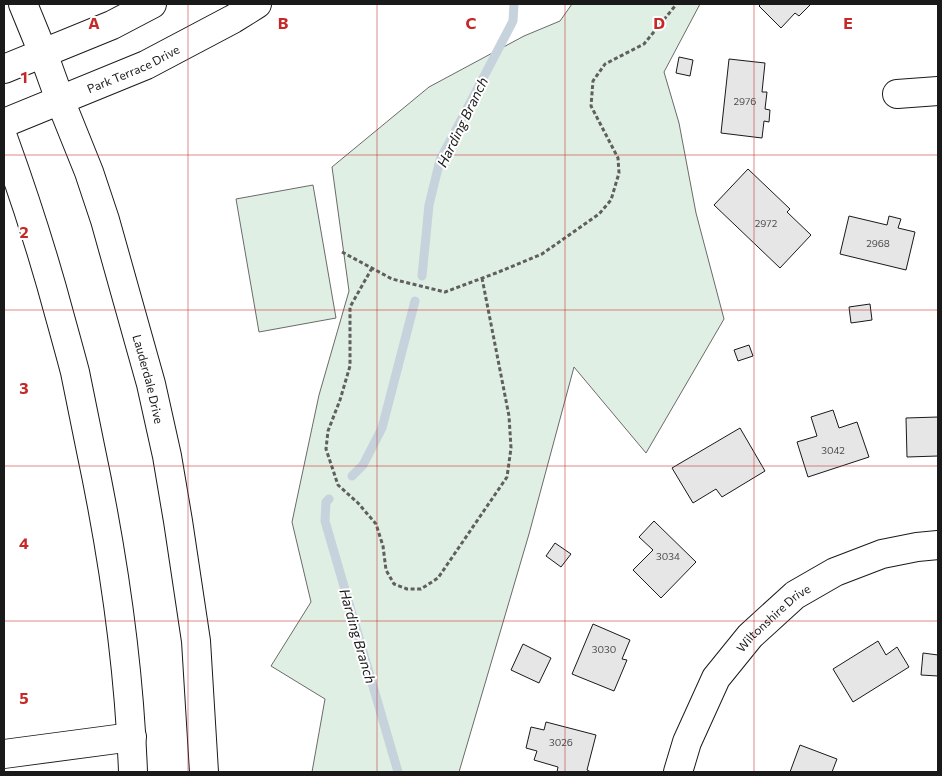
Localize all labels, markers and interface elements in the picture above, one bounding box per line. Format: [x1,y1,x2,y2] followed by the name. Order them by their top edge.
[88,13,100,32] text: A
[278,13,289,32] text: B
[466,13,477,32] text: C
[653,13,665,32] text: D
[843,13,853,32] text: E
[85,42,182,95] street label: Park Terrace Drive
[20,67,28,86] text: 1
[433,74,491,170] water label: Harding Branch
[734,95,756,107] house number: 2976
[755,217,778,229] house number: 2972
[19,222,29,241] text: 2
[866,237,890,249] house number: 2968
[130,333,167,425] street label: Lauderdale Drive
[19,378,29,397] text: 3
[821,444,845,456] house number: 3042
[19,533,29,552] text: 4
[656,550,680,562] house number: 3034
[733,581,812,655] street label: Wiltonshire Drive
[336,587,380,685] water label: Harding Branch
[592,643,616,655] house number: 3030
[19,688,29,707] text: 5
[549,736,573,748] house number: 3026

